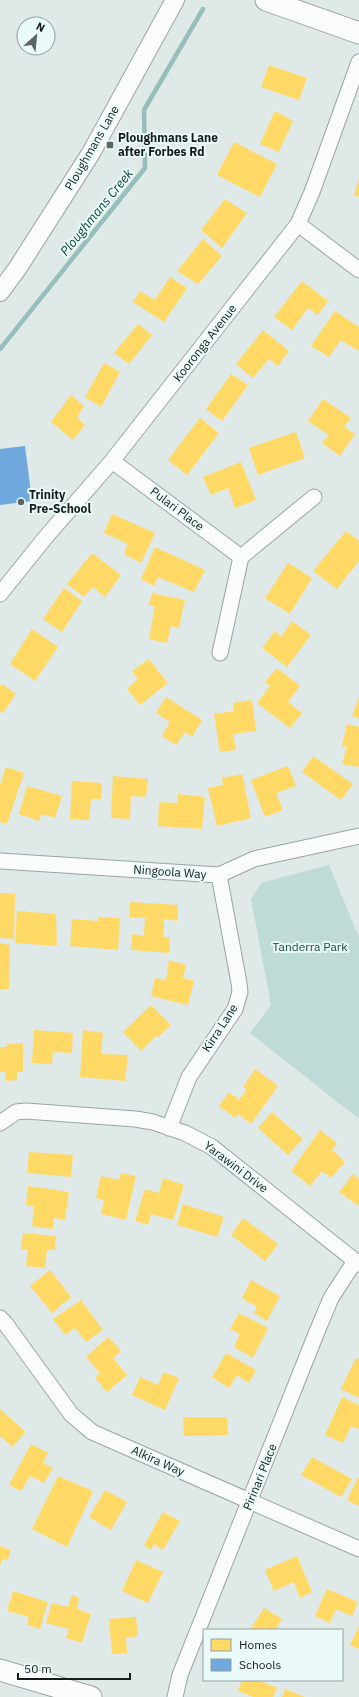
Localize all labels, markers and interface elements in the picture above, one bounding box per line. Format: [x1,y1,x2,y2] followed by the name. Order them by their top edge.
[16,16,56,56] north arrow
[34,19,47,35] text: N
[61,102,122,193] street label: Ploughmans Lane
[118,130,218,159] place label: Ploughmans Lane after Forbes Rd
[105,140,115,150] marker: Ploughmans Lane after Forbes Rd
[56,165,137,259] water label: Ploughmans Creek
[170,301,240,384] street label: Kooronga Avenue
[147,484,207,534] street label: Pulari Place
[29,487,91,516] place label: Trinity Pre-School
[16,497,26,507] marker: Trinity Pre-School
[133,861,207,882] street label: Ningoola Way
[272,939,348,954] park label: Tanderra Park
[198,1000,241,1055] street label: Kirra Lane
[201,1138,272,1196] street label: Yarawini Drive
[239,1441,280,1512] street label: Pirinari Place
[129,1442,187,1479] street label: Alkira Way
[203,1629,343,1681] legend
[239,1637,277,1652] text: Homes
[18,1655,130,1681] scale bar
[239,1657,282,1672] text: Schools
[24,1661,52,1676] text: 50 m

